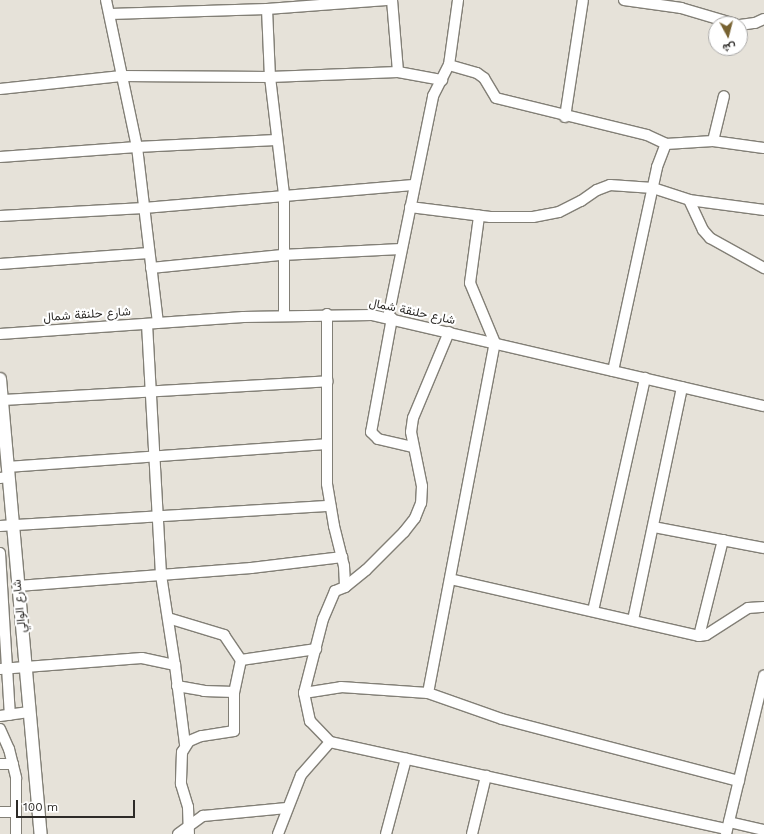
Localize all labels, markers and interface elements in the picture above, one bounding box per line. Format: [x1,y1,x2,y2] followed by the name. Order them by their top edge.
[708,16,748,56] north arrow
[722,40,737,55] text: ش
[368,296,456,328] street label: شارع حلنقة شمال
[43,305,131,325] street label: شارع حلنقة شمال
[10,578,30,634] street label: شارع الوالي
[18,792,137,818] scale bar
[23,800,58,814] text: 100 m

